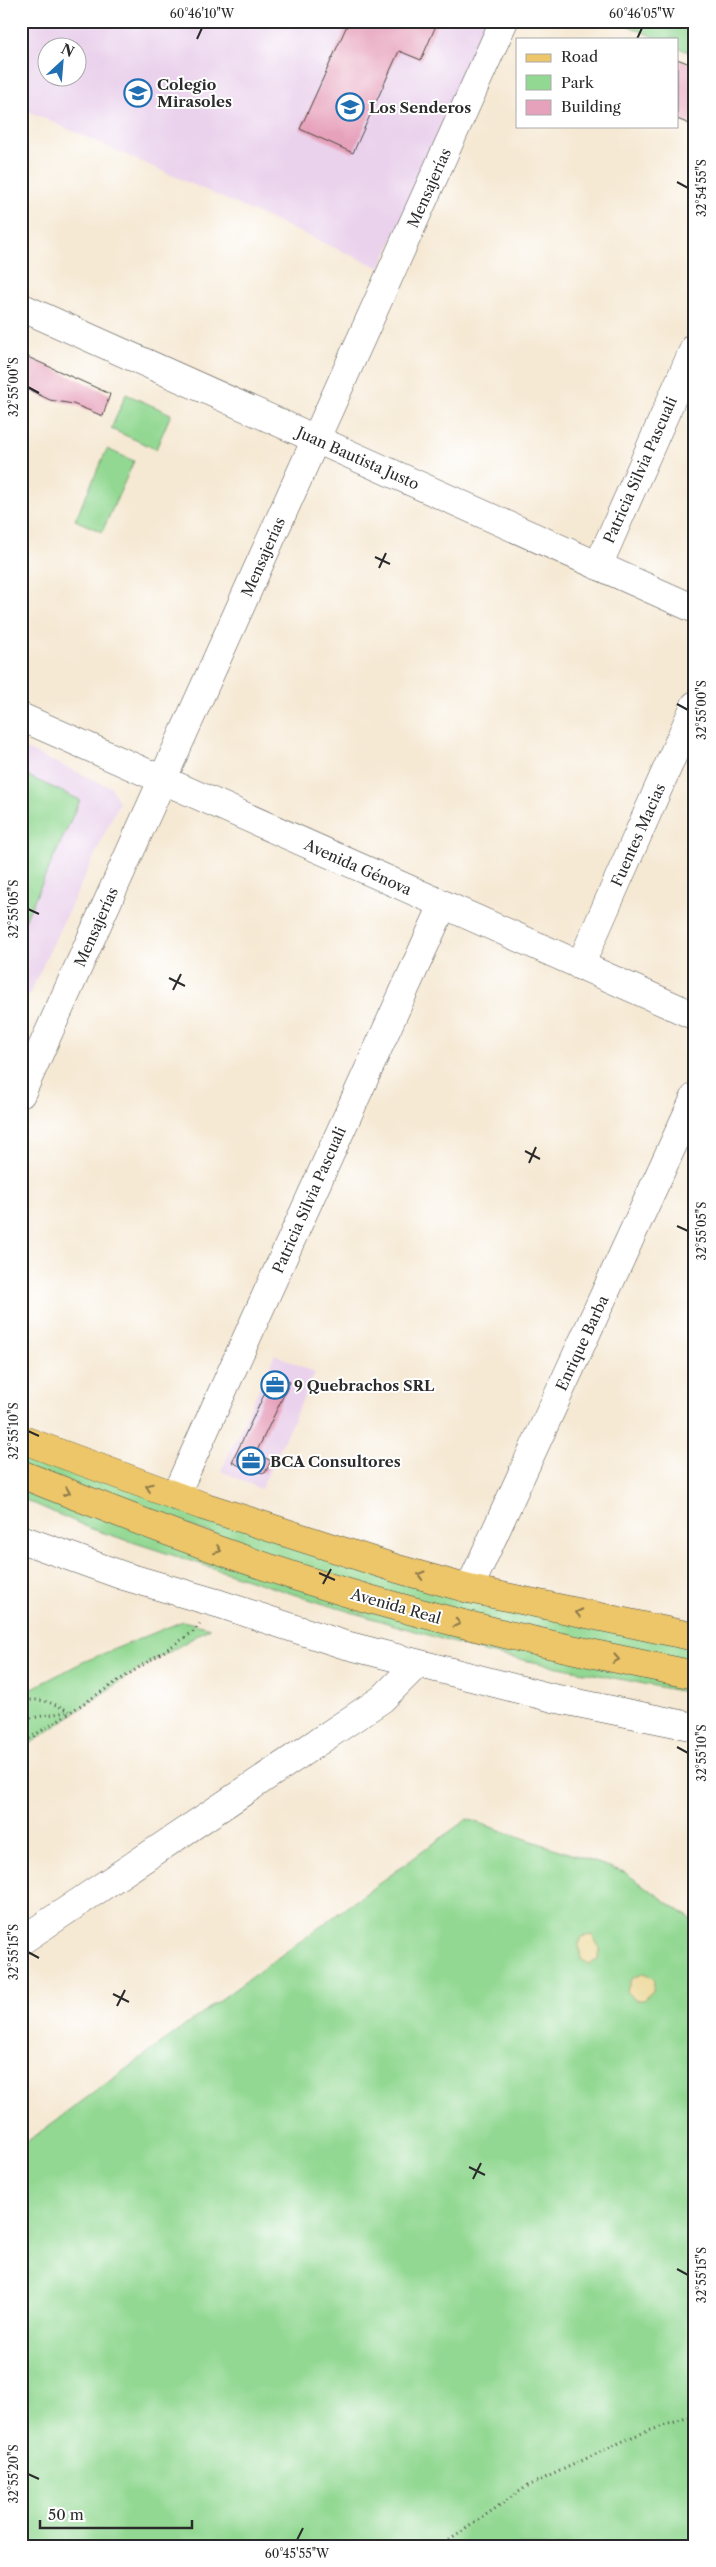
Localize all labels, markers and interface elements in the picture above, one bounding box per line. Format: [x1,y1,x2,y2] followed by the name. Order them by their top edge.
[170,6,235,21] text: 60°46'10"W
[609,6,676,21] text: 60°46'05"W
[38,38,88,88] north arrow
[516,38,678,128] legend
[58,40,77,61] text: N
[561,47,598,66] text: Road
[561,73,595,92] text: Park
[157,75,232,111] place label: Colegio Mirasoles
[123,78,153,108] school or university icon: Colegio Mirasoles
[335,92,365,122] school or university icon: Los Senderos
[561,97,621,116] text: Building
[369,98,471,117] place label: Los Senderos
[403,145,455,231] street label: Mensajerías
[694,159,709,217] text: 32°54'55"S
[6,357,21,417] text: 32°55'00"S
[599,393,681,546] street label: Patricia Silvia Pascuali
[292,422,422,494] street label: Juan Bautista Justo
[237,514,289,600] street label: Mensajerías
[694,680,709,740] text: 32°55'00"S
[607,781,669,889] street label: Fuentes Macias
[301,834,415,899] street label: Avenida Génova
[6,880,21,938] text: 32°55'05"S
[70,884,122,970] street label: Mensajerías
[268,1123,350,1276] street label: Patricia Silvia Pascuali
[694,1202,709,1260] text: 32°55'05"S
[552,1292,612,1394] street label: Enrique Barba
[260,1370,290,1400] office icon: 9 Quebrachos SRL
[294,1376,435,1395] place label: 9 Quebrachos SRL
[6,1402,21,1460] text: 32°55'10"S
[236,1446,266,1476] office icon: BCA Consultores
[270,1452,401,1471] place label: BCA Consultores
[146,1483,154,1493] one-way arrow
[62,1486,70,1496] one-way arrow
[213,1544,222,1554] one-way arrow
[416,1570,425,1581] one-way arrow
[348,1584,444,1628] street label: Avenida Real
[574,1608,583,1618] one-way arrow
[453,1617,462,1628] one-way arrow
[611,1653,620,1664] one-way arrow
[694,1724,709,1782] text: 32°55'10"S
[6,1924,21,1980] text: 32°55'15"S
[694,2247,709,2303] text: 32°55'15"S
[6,2444,21,2504] text: 32°55'20"S
[40,2497,192,2529] scale bar
[48,2505,84,2524] text: 50 m
[265,2546,330,2561] text: 60°45'55"W

